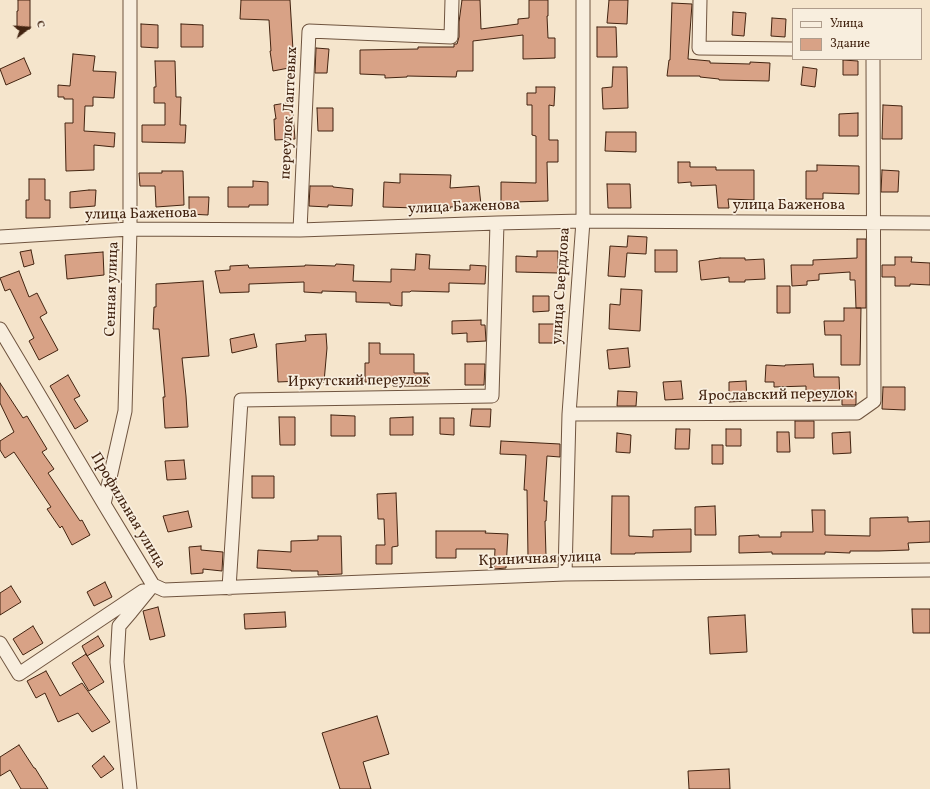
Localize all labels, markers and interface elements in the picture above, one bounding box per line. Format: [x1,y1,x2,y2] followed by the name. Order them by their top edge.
[8,8,48,48] north arrow
[792,8,922,60] legend
[830,16,863,32] text: Улица
[32,19,48,30] text: С
[830,36,870,52] text: Здание
[278,46,302,180] street label: переулок Лаптевых
[408,197,520,219] street label: улица Баженова
[733,197,845,215] street label: улица Баженова
[85,205,197,225] street label: улица Баженова
[549,227,575,345] street label: улица Свердлова
[102,241,124,337] street label: Сенная улица
[287,372,431,392] street label: Иркутский переулок
[698,386,854,406] street label: Ярославский переулок
[85,450,169,572] street label: Профильная улица
[478,549,602,571] street label: Криничная улица

